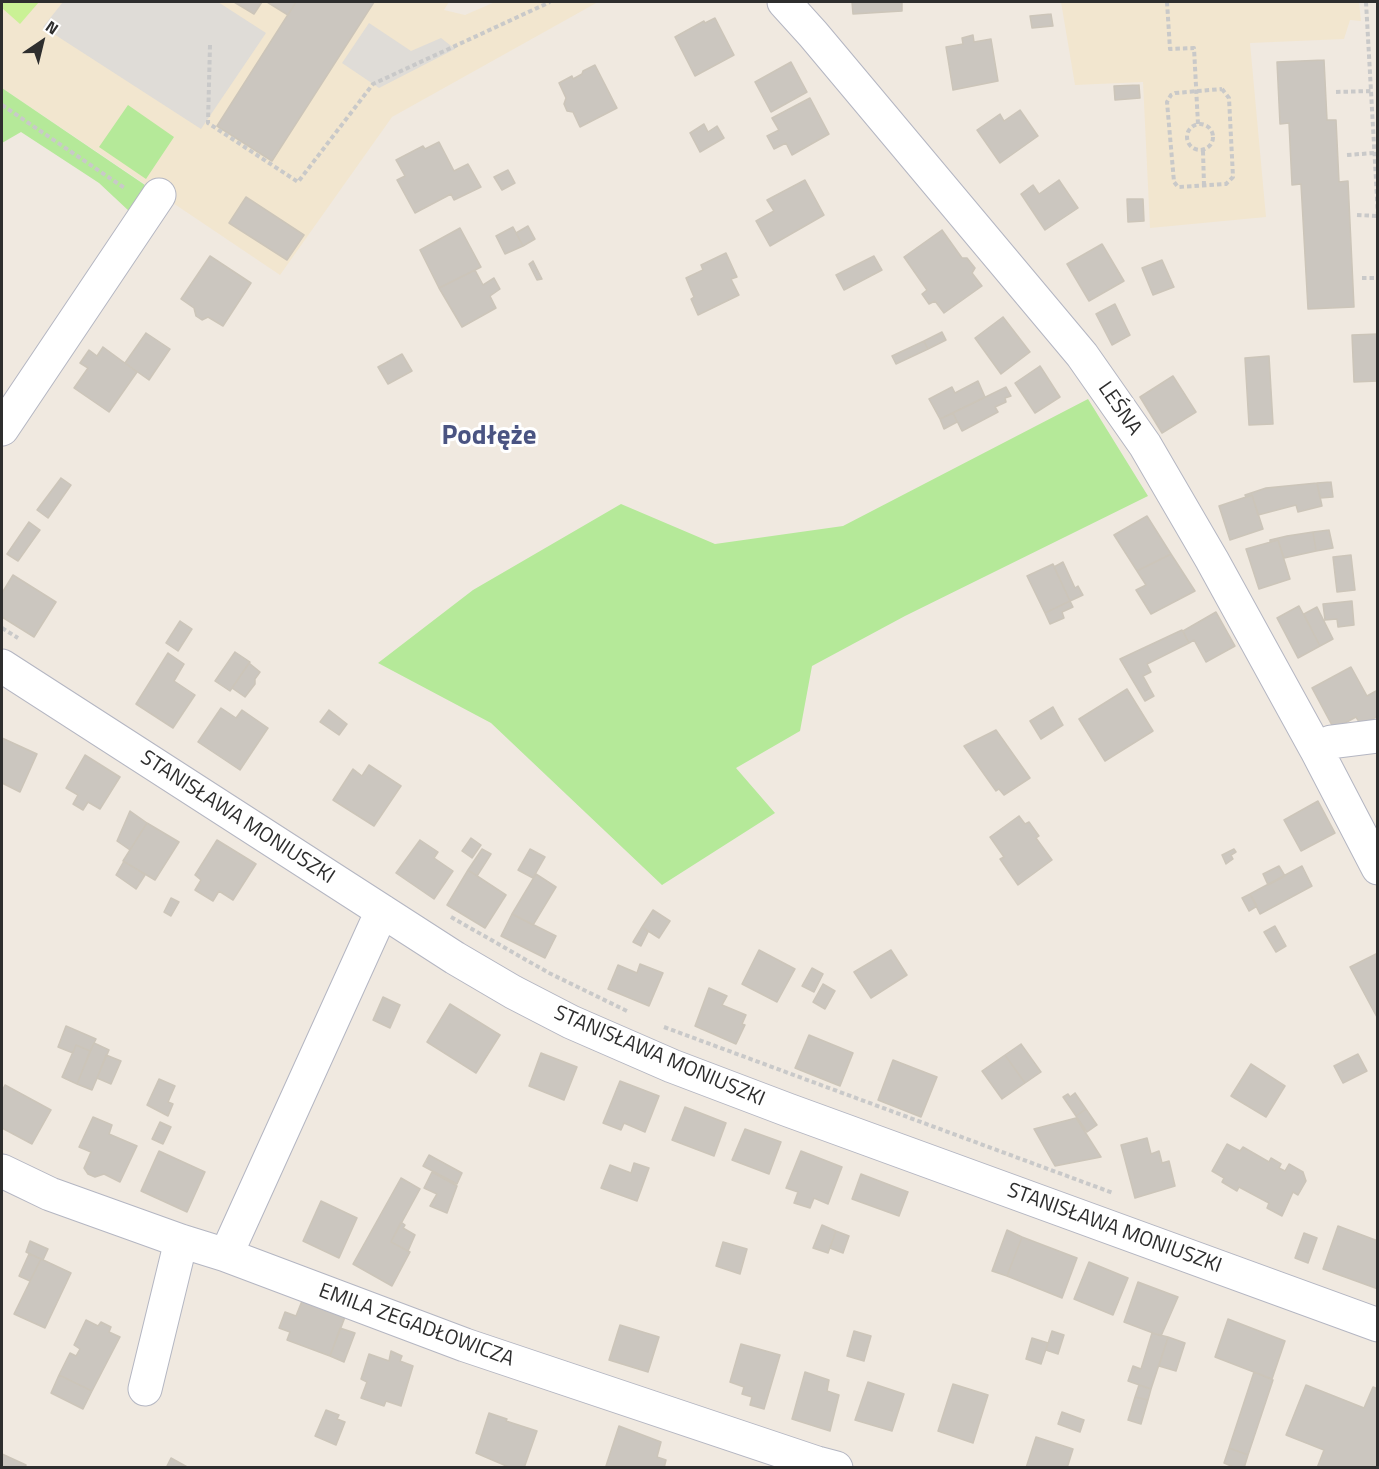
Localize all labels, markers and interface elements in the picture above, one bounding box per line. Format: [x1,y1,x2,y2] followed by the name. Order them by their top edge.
[12,12,72,72] north arrow
[41,14,64,40] text: N
[1092,377,1146,441] street label: LEŚNA
[441,421,537,453] district label: Podłęże
[135,746,339,890] street label: STANISŁAWA MONIUSZKI
[550,1001,768,1113] street label: STANISŁAWA MONIUSZKI
[1003,1178,1225,1280] street label: STANISŁAWA MONIUSZKI
[315,1279,517,1373] street label: EMILA ZEGADŁOWICZA

